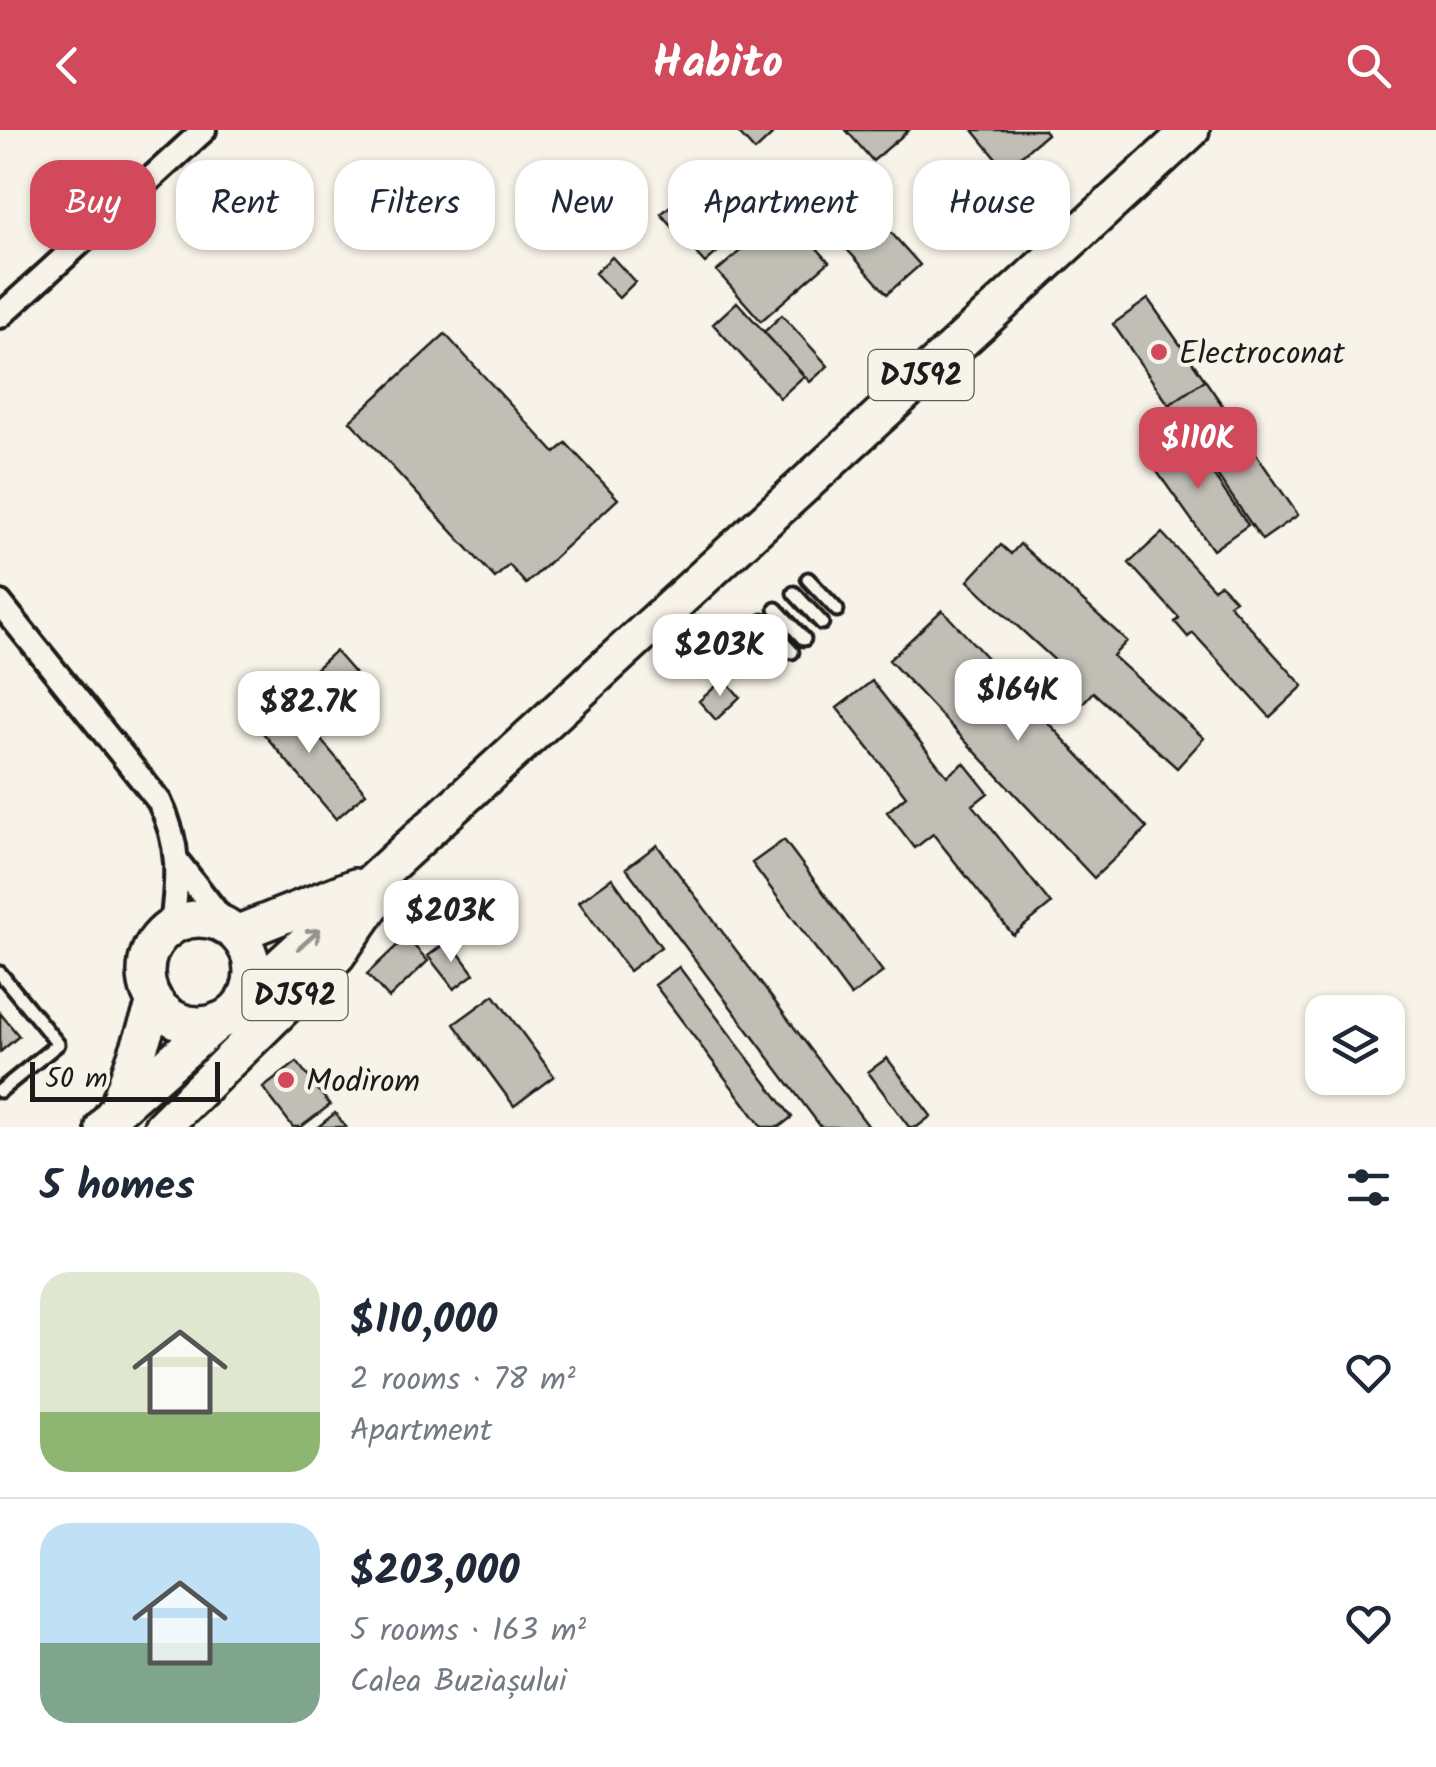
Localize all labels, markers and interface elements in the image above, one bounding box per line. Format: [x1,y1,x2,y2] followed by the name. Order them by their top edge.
[653,29,783,101] text: Habito
[40,38,95,93] icon: back
[1341,38,1396,93] icon: search
[30,160,156,250] chip: Buy
[176,160,314,250] chip: Rent
[334,160,495,250] chip: Filters
[515,160,648,250] chip: New
[668,160,893,250] chip: Apartment
[913,160,1070,250] chip: House
[1179,329,1345,380] place label: Electroconat
[1148,341,1170,363] marker: Electroconat
[868,350,974,400] road number: DJ592
[1128,407,1268,492] pin: $110K
[1161,414,1235,465] text: $110K
[650,614,790,699] pin: $203K
[675,621,765,672] text: $203K
[948,659,1088,744] pin: $164K
[977,666,1059,717] text: $164K
[228,671,390,756] pin: $82.7K
[260,678,358,729] text: $82.7K
[381,880,521,965] pin: $203K
[406,887,496,938] text: $203K
[296,928,321,951] one-way arrow
[242,970,348,1020] road number: DJ592
[1305,995,1405,1095] map controls
[1305,995,1405,1095] button: layers
[30,1057,220,1101] scale bar
[45,1057,108,1102] text: 50 m
[306,1057,420,1108] place label: Modirom
[275,1069,297,1091] marker: Modirom
[40,1154,195,1221] text: 5 homes
[1341,1160,1396,1215] icon: filters
[350,1288,497,1355] text: $110,000
[120,1312,240,1432] icon: home
[1341,1345,1396,1400] icon: heart
[350,1355,576,1406] text: 2 rooms · 78 m²
[350,1406,492,1457] text: Apartment
[350,1539,520,1606] text: $203,000
[120,1563,240,1683] icon: home
[1341,1596,1396,1651] icon: heart
[350,1606,586,1657] text: 5 rooms · 163 m²
[350,1657,567,1708] text: Calea Buziașului

